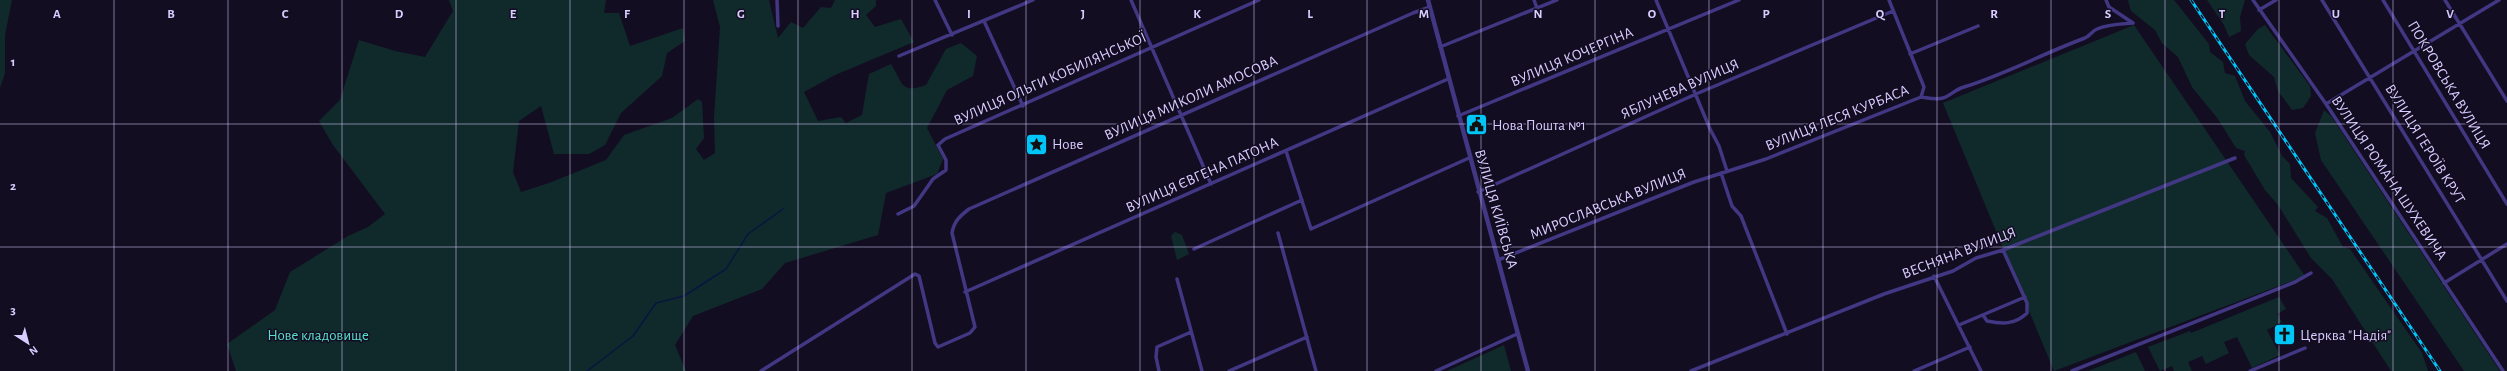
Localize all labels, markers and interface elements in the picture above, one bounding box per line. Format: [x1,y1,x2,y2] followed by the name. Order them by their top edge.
[53,8,61,21] text: A
[167,8,175,21] text: B
[282,8,289,21] text: C
[395,8,404,21] text: D
[510,8,517,21] text: E
[624,8,631,21] text: F
[737,8,745,21] text: G
[850,8,860,21] text: H
[967,8,971,21] text: I
[1081,8,1085,21] text: J
[1193,8,1201,21] text: K
[1307,8,1313,21] text: L
[1419,8,1429,21] text: M
[1533,8,1543,21] text: N
[1648,8,1657,21] text: O
[1762,8,1770,21] text: P
[1876,8,1886,21] text: Q
[1990,8,1998,21] text: R
[2105,8,2112,21] text: S
[2219,8,2226,21] text: T
[2332,8,2340,21] text: U
[2446,8,2454,21] text: V
[2405,18,2493,152] street label: ПОКРОВСЬКА ВУЛИЦЯ
[1509,24,1636,90] street label: ВУЛИЦЯ КОЧЕРГІНА
[951,29,1148,128] street label: ВУЛИЦЯ ОЛЬГИ КОБИЛЯНСЬКОЇ
[1102,53,1280,143] street label: ВУЛИЦЯ МИКОЛИ АМОСОВА
[11,56,15,69] text: 1
[1619,56,1741,122] street label: ЯБЛУНЕВА ВУЛИЦЯ
[2382,81,2469,206] street label: ВУЛИЦЯ ГЕРОЇВ КРУТ
[1763,82,1911,154] street label: ВУЛИЦЯ ЛЕСЯ КУРБАСА
[2328,93,2450,263] street label: ВУЛИЦЯ РОМАНА ШУХЕВИЧА
[1463,112,1489,138] public building icon: Нова Пошта №1
[1492,118,1586,133] place label: Нова Пошта №1
[1023,131,1049,157] place icon: Нове
[1124,134,1281,215] street label: ВУЛИЦЯ ЄВГЕНА ПАТОНА
[1052,137,1083,152] place label: Нове
[1472,147,1521,271] street label: ВУЛИЦЯ КИЇВСЬКА
[1528,166,1688,242] street label: МИРОСЛАВСЬКА ВУЛИЦЯ
[10,180,16,193] text: 2
[1900,224,2018,282] street label: ВЕСНЯНА ВУЛИЦЯ
[10,304,16,317] text: 3
[2271,322,2297,348] church icon: Церква "Надія"
[8,323,48,363] north arrow
[267,328,369,343] park label: Нове кладовище
[2300,328,2391,343] place label: Церква "Надія"
[27,344,40,357] text: N

